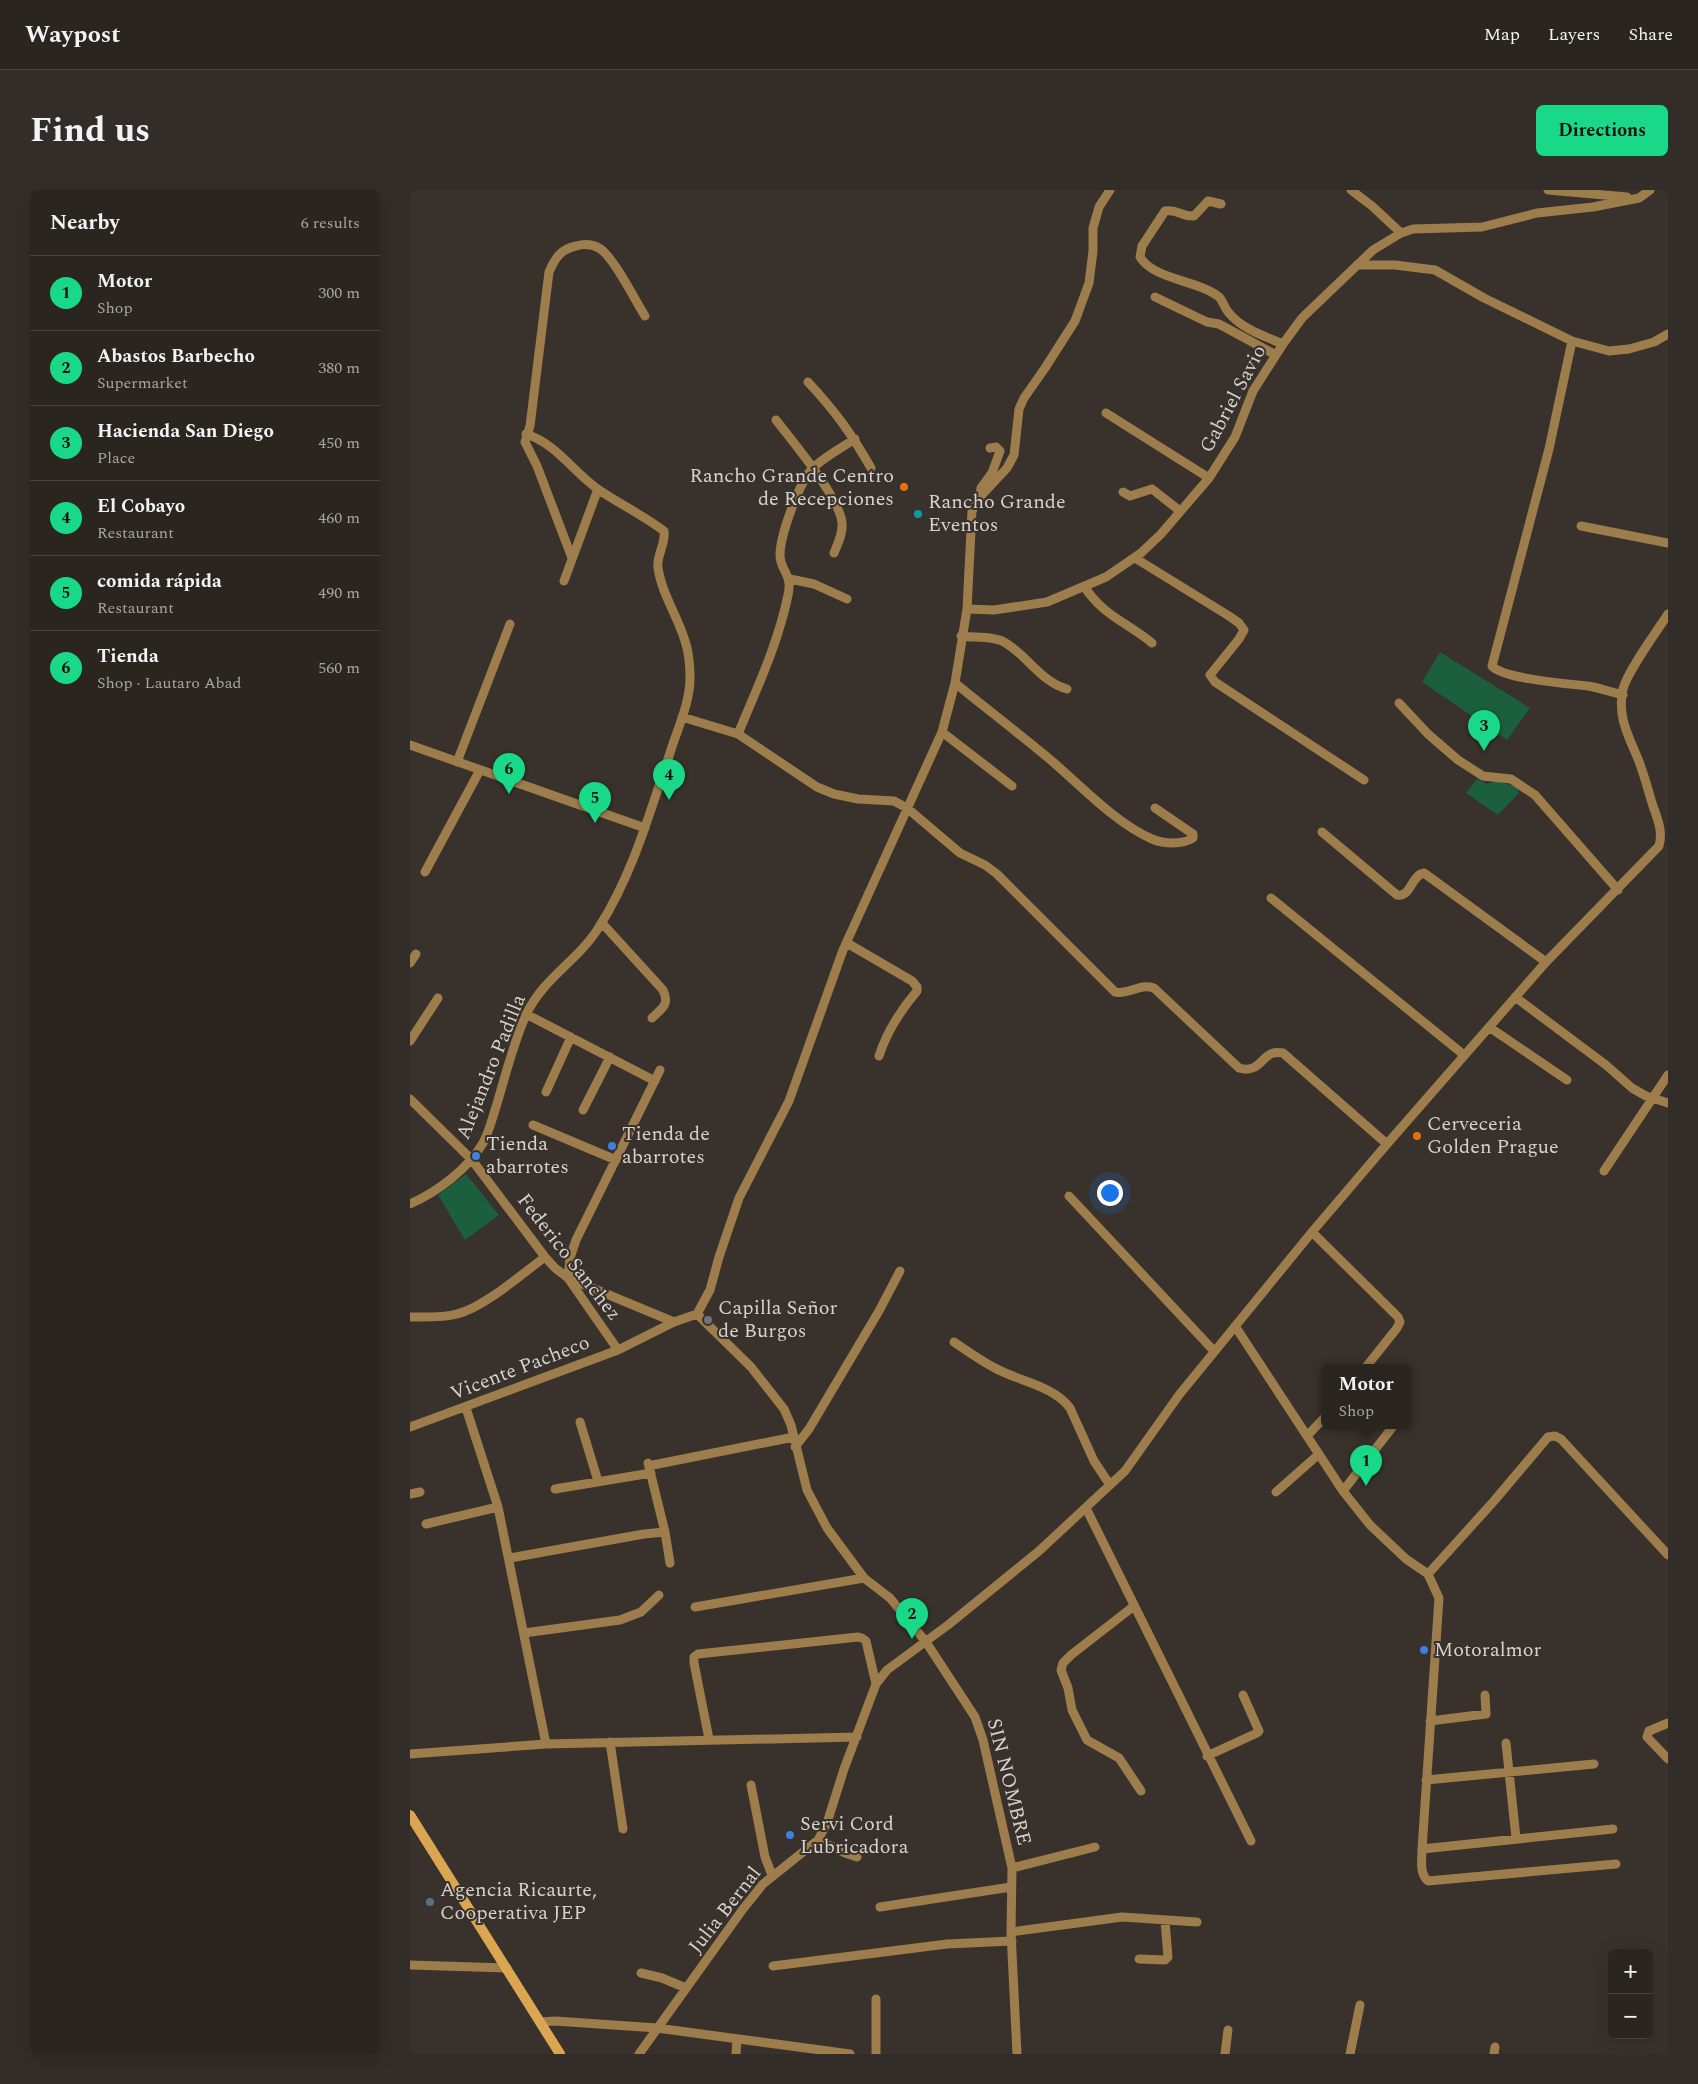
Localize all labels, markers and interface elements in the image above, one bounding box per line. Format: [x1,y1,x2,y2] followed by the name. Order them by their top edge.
[25,17,121,53] text: Waypost
[1484,21,1520,48] text: Map
[1548,21,1600,48] text: Layers
[1628,21,1673,48] text: Share
[30,104,150,157] text: Find us
[1536,105,1668,156] button: Directions
[50,207,120,239] text: Nearby
[301,211,360,235] text: 6 results
[97,267,152,296] text: Motor
[62,281,70,305] text: 1
[318,281,360,305] text: 300 m
[97,296,133,320] text: Shop
[1192,340,1274,458] street label: Gabriel Savio
[97,342,255,371] text: Abastos Barbecho
[62,356,70,380] text: 2
[318,356,360,380] text: 380 m
[97,371,188,395] text: Supermarket
[97,417,274,446] text: Hacienda San Diego
[62,431,70,455] text: 3
[318,431,360,455] text: 450 m
[97,446,135,470] text: Place
[690,461,894,514] place label: Rancho Grande Centro de Recepciones
[898,481,910,493] marker: Rancho Grande Centro de Recepciones
[928,487,1066,540] place label: Rancho Grande Eventos
[97,492,185,521] text: El Cobayo
[62,506,70,530] text: 4
[318,506,360,530] text: 460 m
[912,508,924,520] marker: Rancho Grande Eventos
[97,521,174,545] text: Restaurant
[97,567,222,596] text: comida rápida
[62,581,70,605] text: 5
[318,581,360,605] text: 490 m
[97,596,174,620] text: Restaurant
[97,642,159,671] text: Tienda
[62,656,70,680] text: 6
[318,656,360,680] text: 560 m
[97,671,241,695] text: Shop · Lautaro Abad
[1468,710,1500,751] pin: 3
[493,753,525,794] pin: 6
[653,759,685,800] pin: 4
[579,782,611,823] pin: 5
[448,990,534,1144] street label: Alejandro Padilla
[1427,1109,1559,1162] place label: Cerveceria Golden Prague
[622,1119,710,1172] place label: Tienda de abarrotes
[486,1129,569,1182] place label: Tienda abarrotes
[1411,1130,1423,1142] marker: Cerveceria Golden Prague
[606,1140,618,1152] marker: Tienda de abarrotes
[470,1150,482,1162] marker: Tienda abarrotes
[1097,1180,1123,1206] your location
[510,1187,628,1327] street label: Federico Sanchez
[718,1293,838,1346] place label: Capilla Señor de Burgos
[702,1314,714,1326] marker: Capilla Señor de Burgos
[446,1328,594,1408] street label: Vicente Pacheco
[1321,1364,1411,1429] popup
[1339,1370,1394,1399] text: Motor
[1339,1399,1374,1423] text: Shop
[1350,1445,1382,1486] pin: 1
[896,1598,928,1639] pin: 2
[1434,1635,1542,1665] place label: Motoralmor
[1418,1644,1430,1656] marker: Motoralmor
[979,1715,1039,1849] street label: SIN NOMBRE
[800,1809,909,1862] place label: Servi Cord Lubricadora
[784,1829,796,1841] marker: Servi Cord Lubricadora
[681,1860,769,1960] street label: Julia Bernal
[440,1875,597,1928] place label: Agencia Ricaurte, Cooperativa JEP
[424,1896,436,1908] marker: Agencia Ricaurte, Cooperativa JEP
[1608,1949,1653,2039] map controls
[1608,1949,1653,1994] button: +
[1608,1994,1653,2039] button: −

